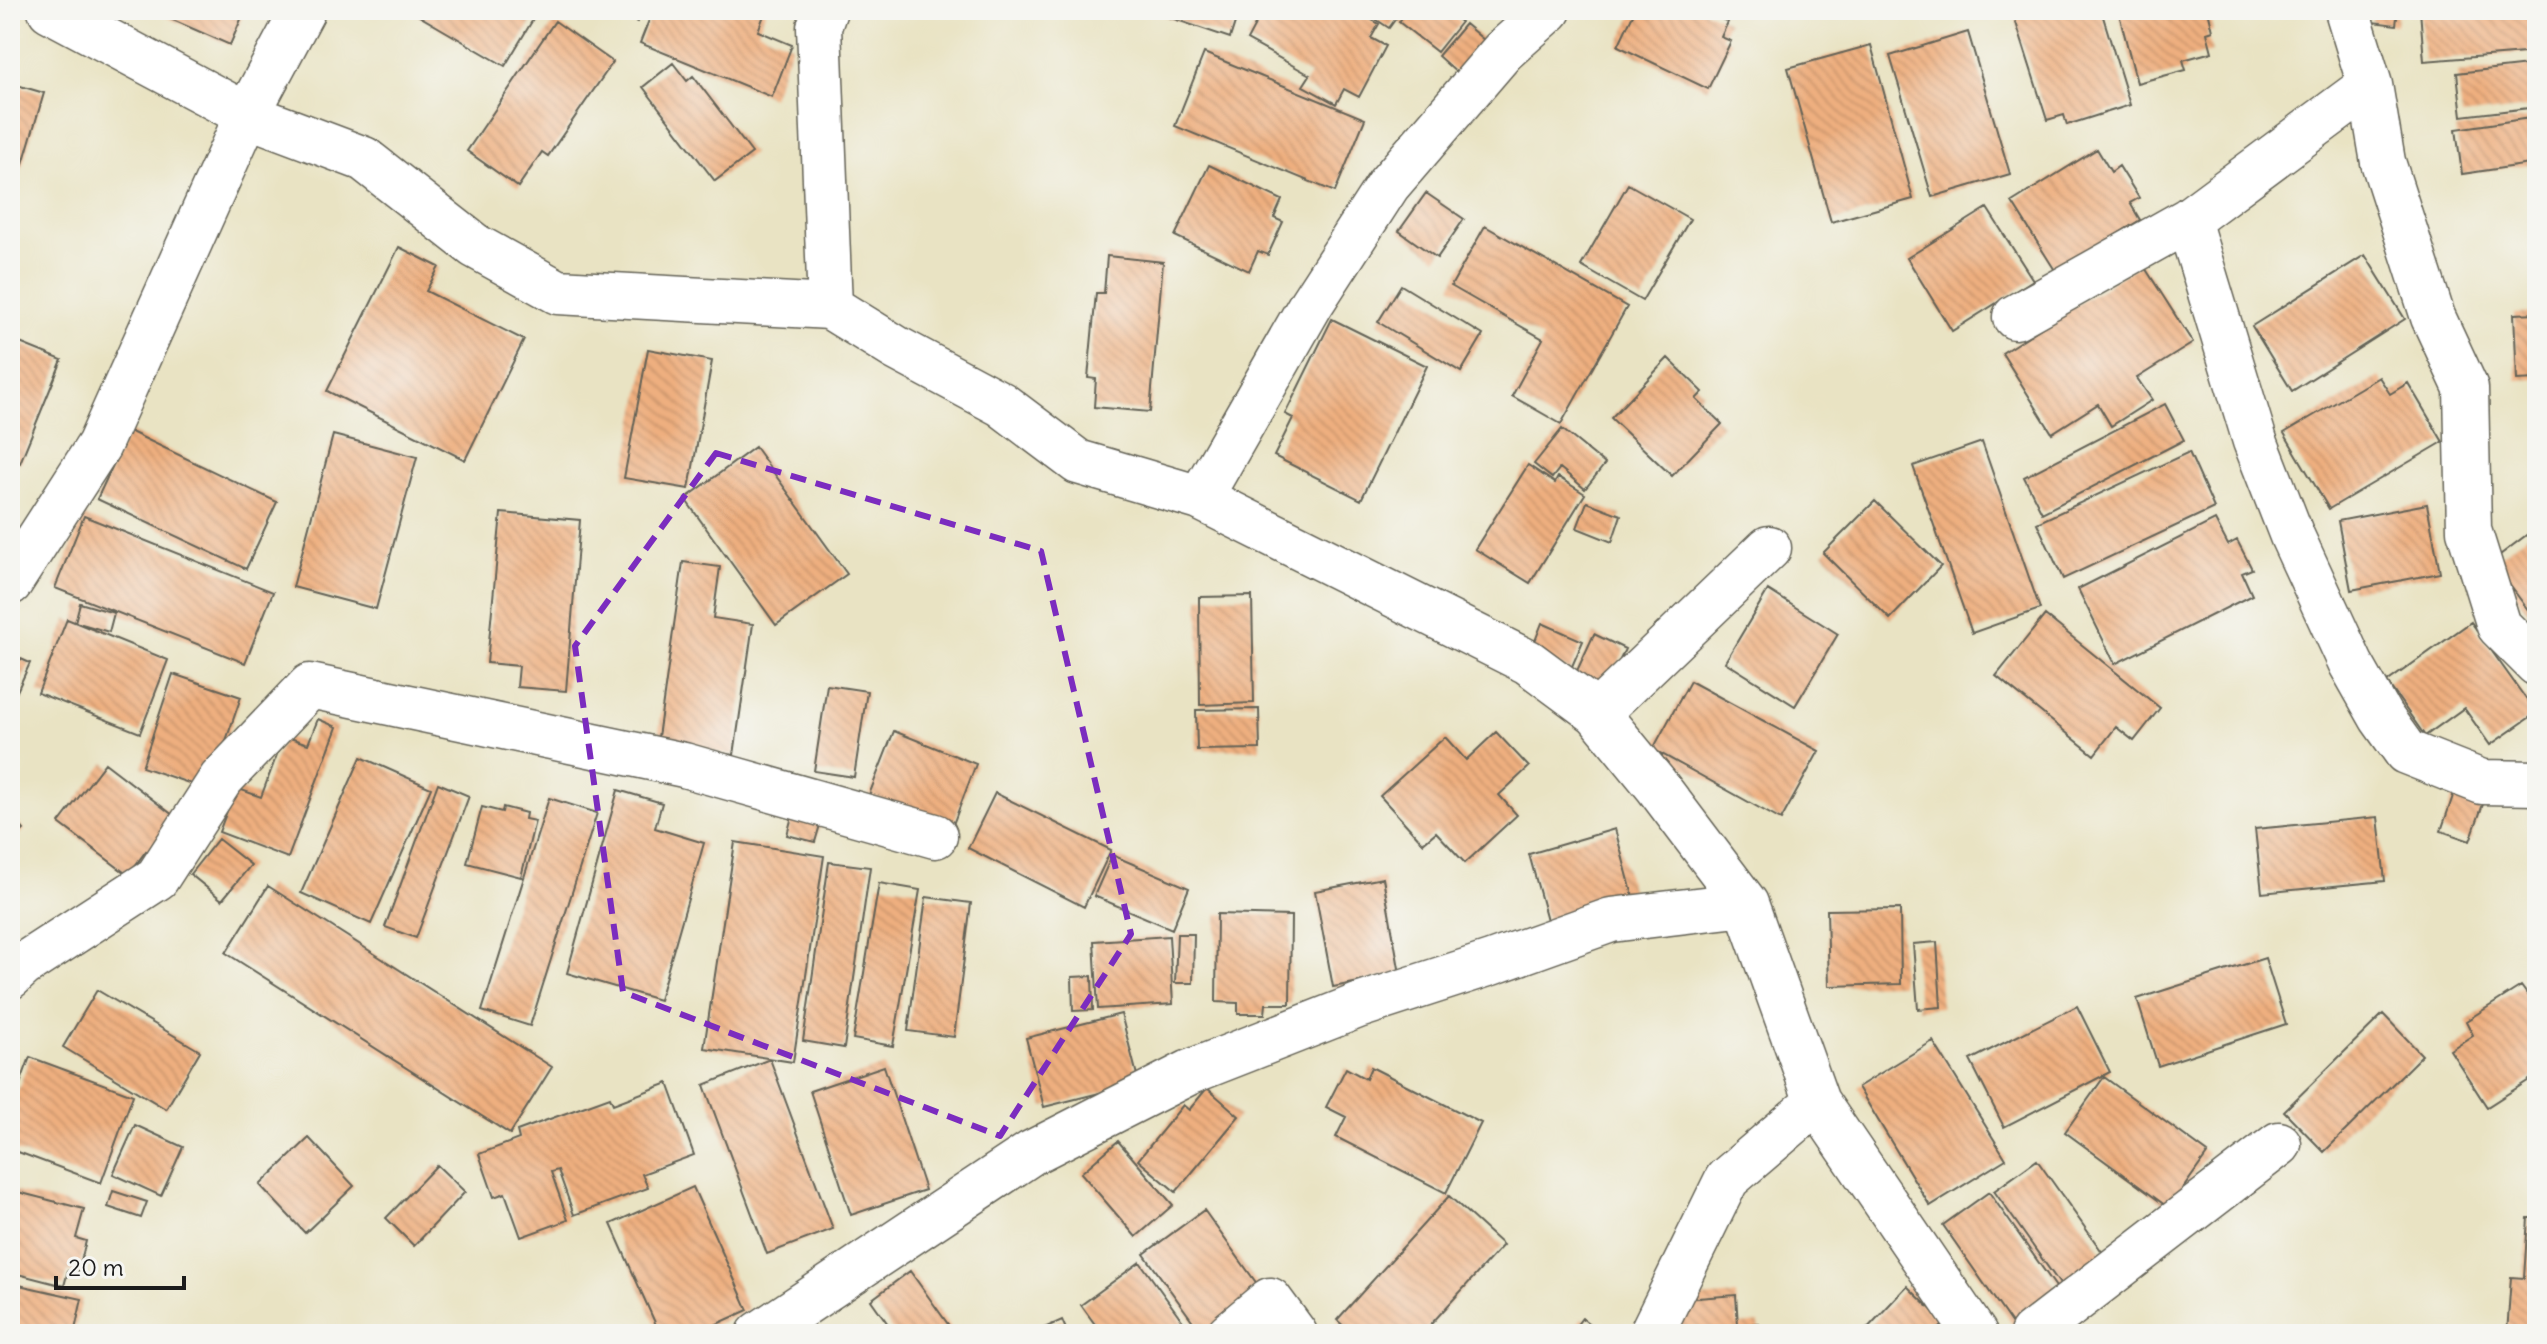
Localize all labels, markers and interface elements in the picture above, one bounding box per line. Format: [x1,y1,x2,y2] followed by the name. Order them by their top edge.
[56,1240,184,1290] scale bar
[68,1252,124,1282] text: 20 m

